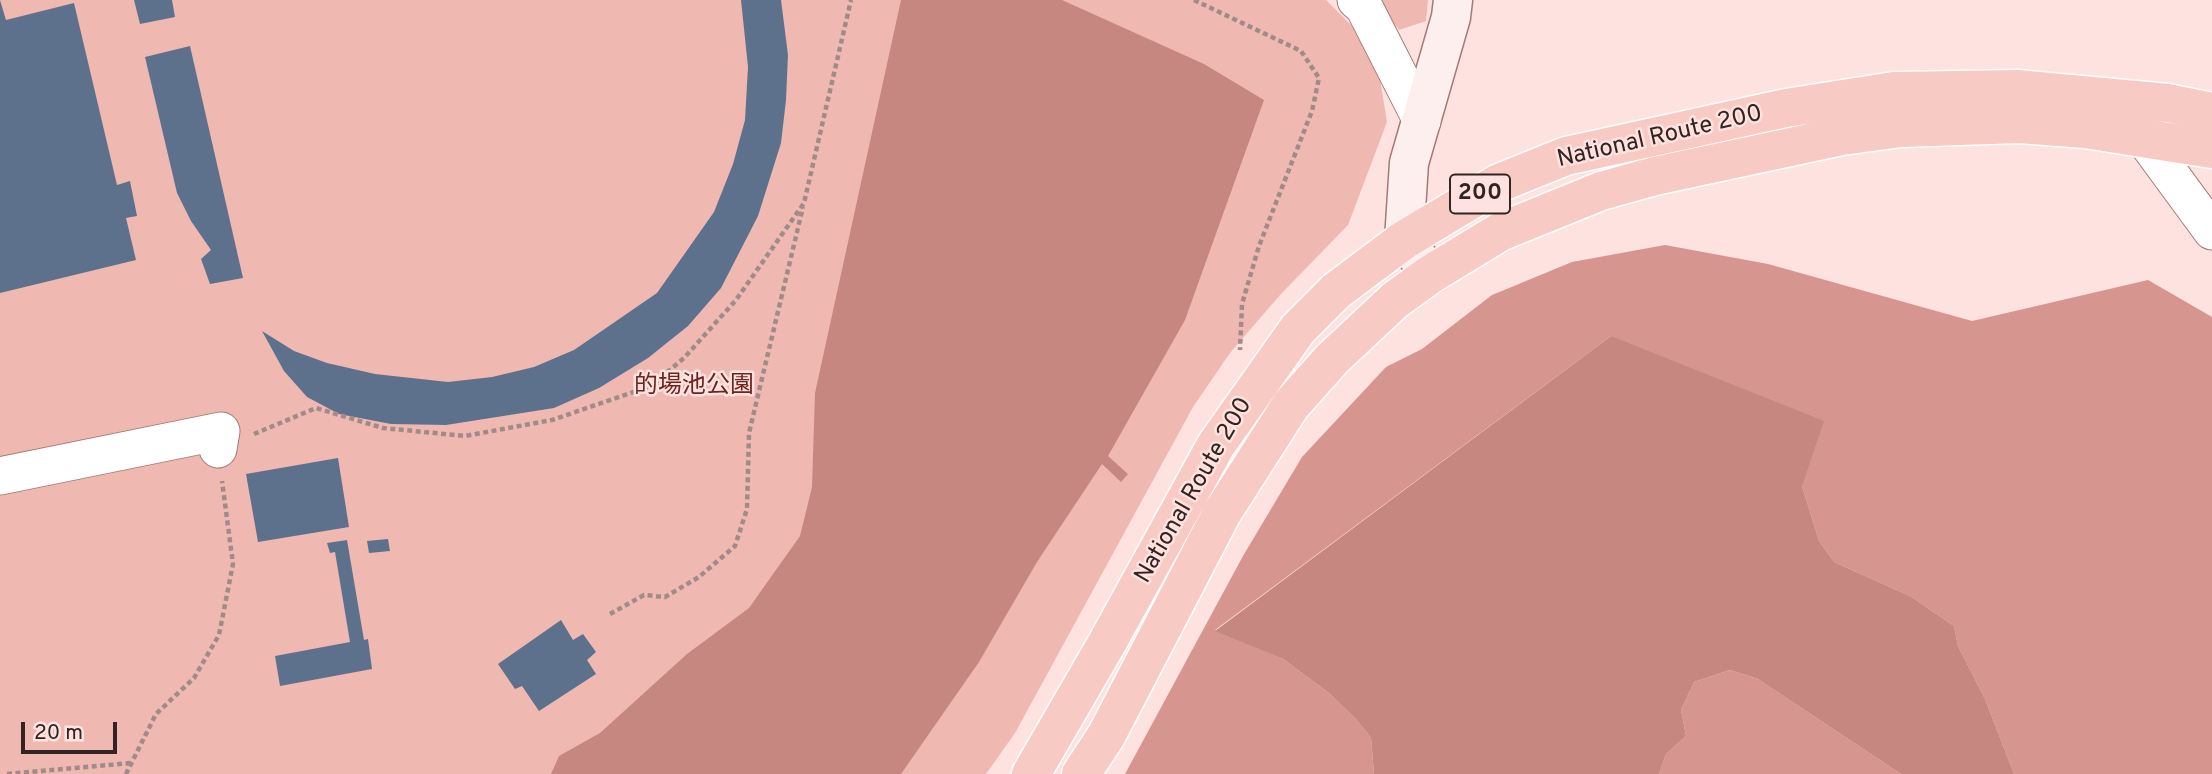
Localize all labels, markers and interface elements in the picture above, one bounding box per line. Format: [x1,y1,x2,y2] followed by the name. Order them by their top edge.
[1555,100,1765,176] street label: National Route 200
[1450,174,1510,214] road number: 200
[634,373,754,401] park label: 的場池公園
[1130,393,1260,589] street label: National Route 200
[24,708,121,752] scale bar
[34,720,83,747] text: 20 m

